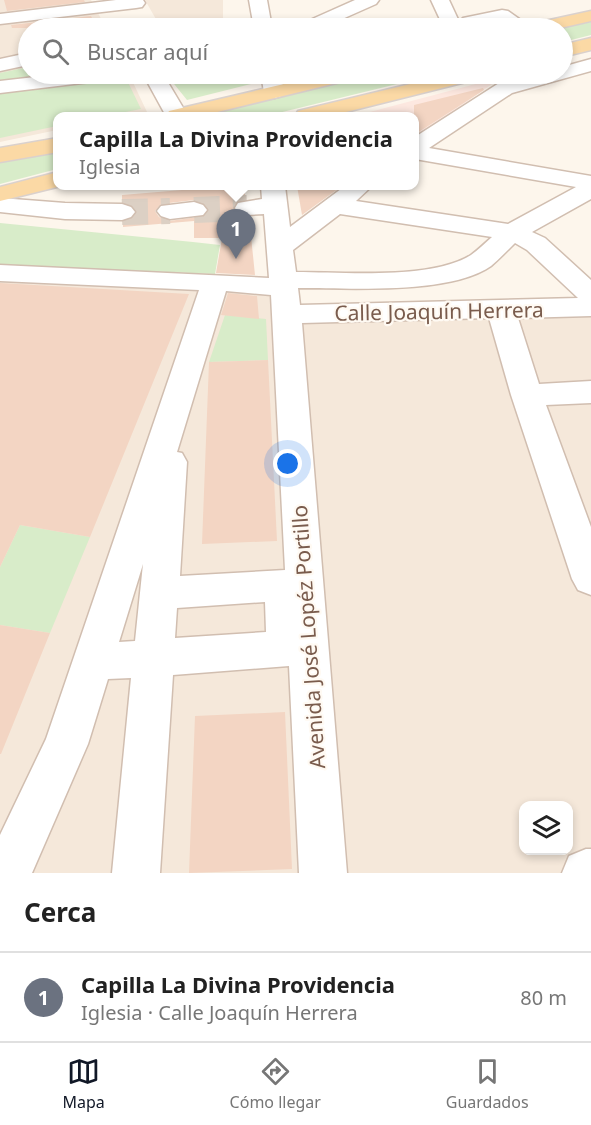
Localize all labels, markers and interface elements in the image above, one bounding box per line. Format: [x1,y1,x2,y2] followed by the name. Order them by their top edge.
[18,18,573,84] search box
[39,35,72,68] icon: search
[87,36,208,66] text: Buscar aquí
[53,112,419,190] popup
[79,123,393,153] text: Capilla La Divina Providencia
[79,153,141,180] text: Iglesia
[216,210,256,259] pin: 1
[334,295,544,327] street label: Calle Joaquín Herrera
[273,449,302,478] your location
[285,504,331,770] street label: Avenida José Lopéz Portillo
[519,801,573,855] map controls
[519,801,573,855] button: layers
[24,894,96,930] text: Cerca
[81,969,395,999] text: Capilla La Divina Providencia
[38,984,49,1011] text: 1
[520,984,567,1011] text: 80 m
[81,999,358,1026] text: Iglesia · Calle Joaquín Herrera
[62,1055,105,1113] tab: Mapa
[230,1055,321,1113] tab: Cómo llegar
[446,1055,529,1113] tab: Guardados

